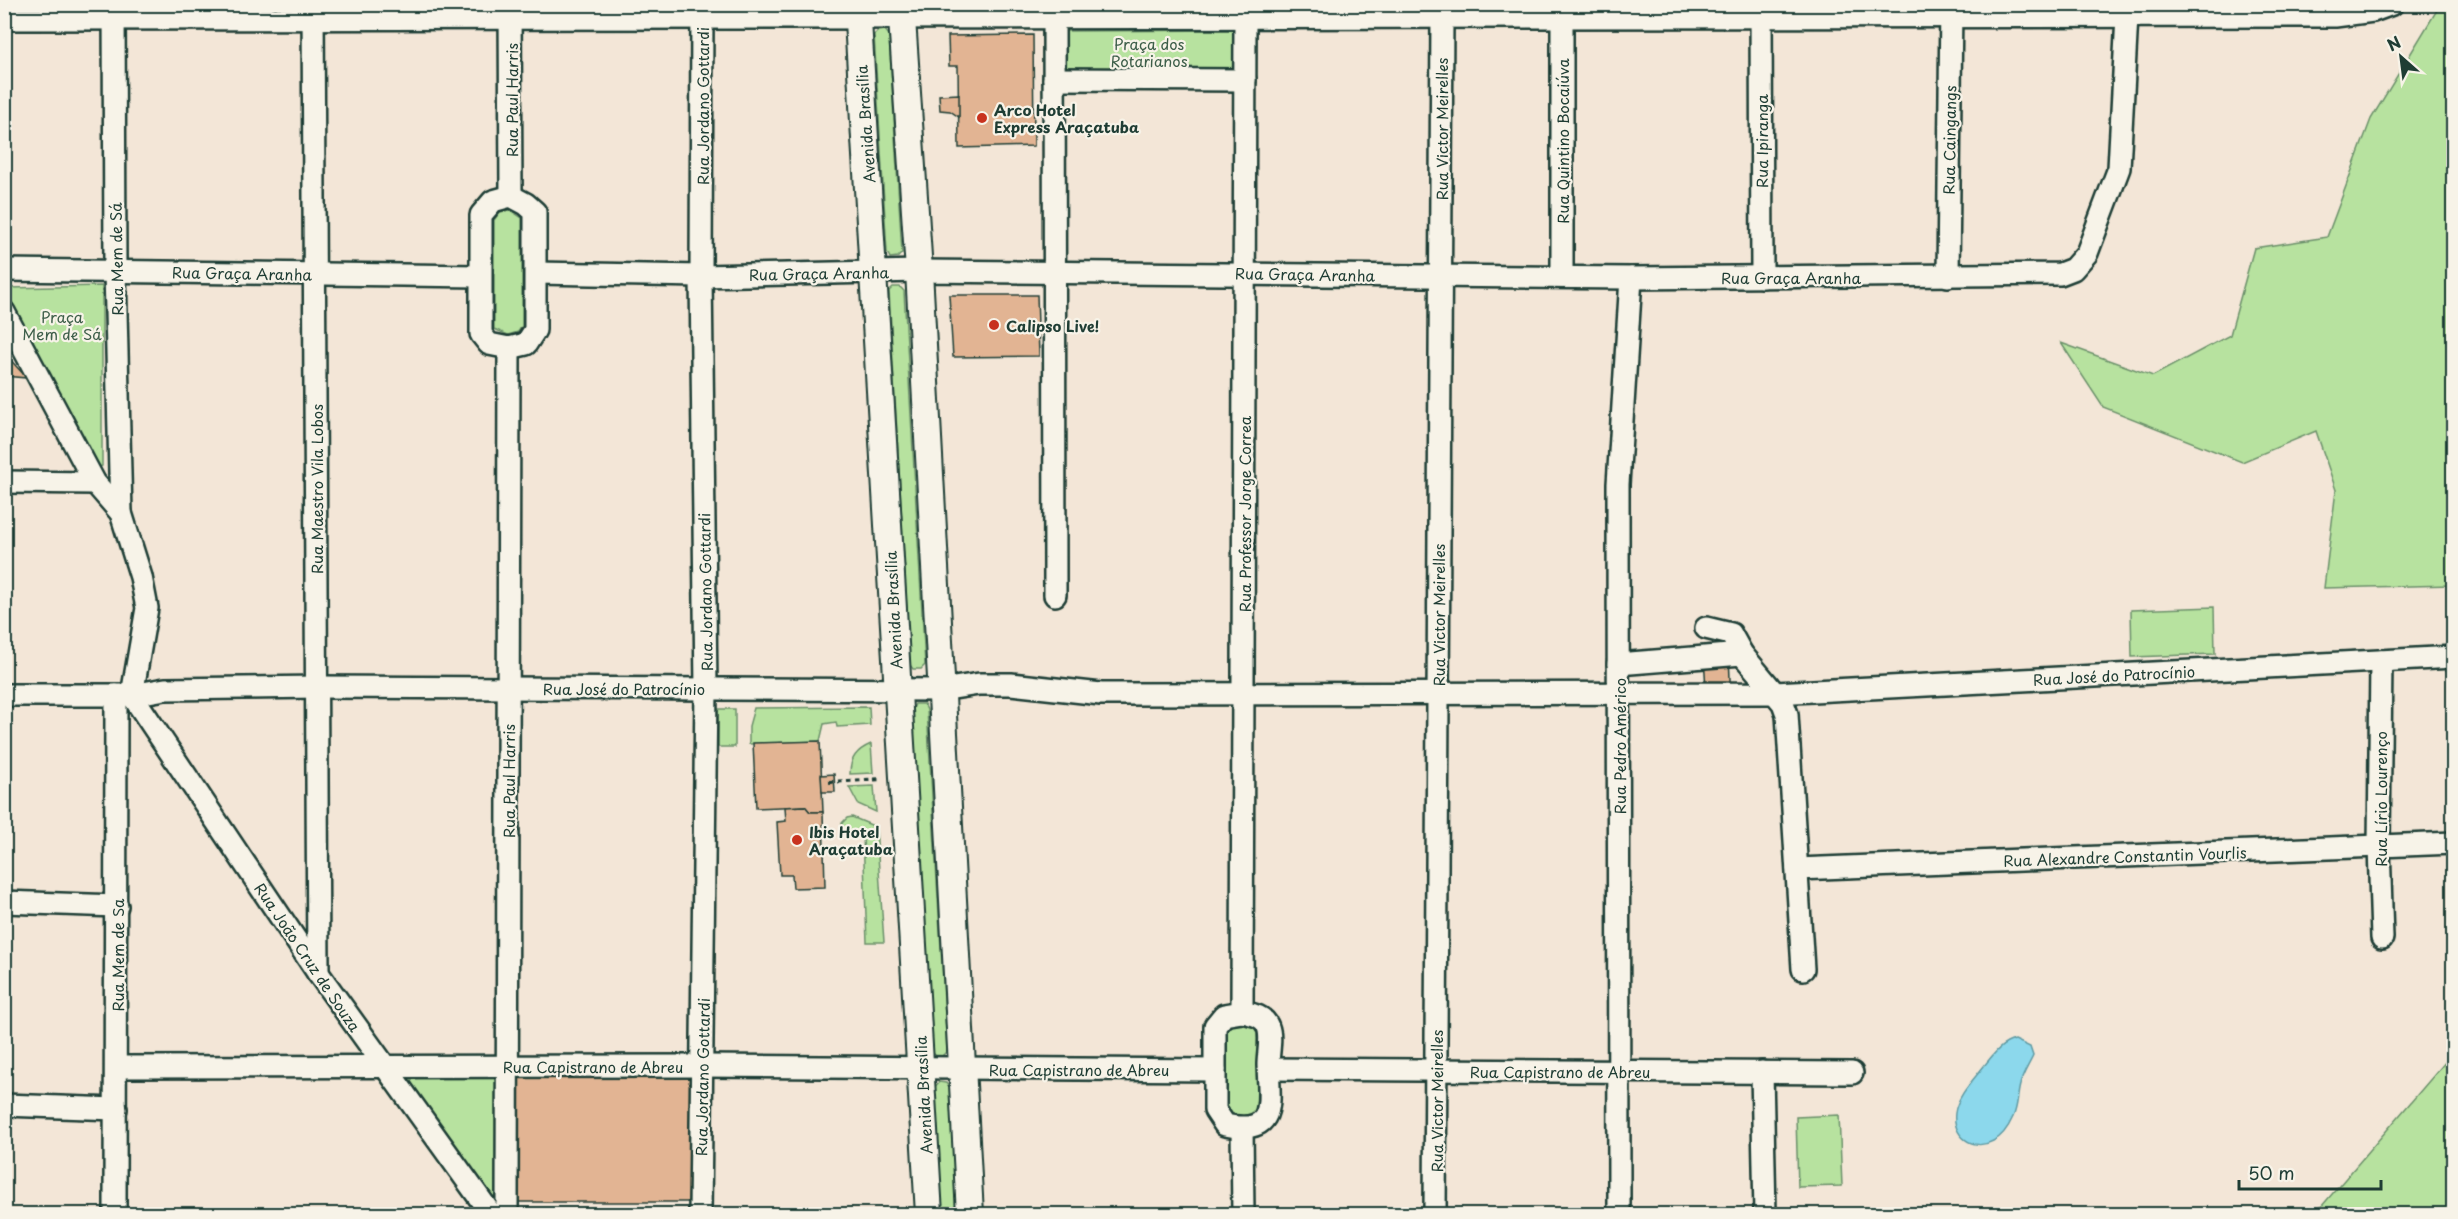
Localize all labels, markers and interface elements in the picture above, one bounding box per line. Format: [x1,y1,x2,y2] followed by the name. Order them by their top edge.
[691,27,714,185] street label: Rua Jordano Gottardi
[2371,27,2431,87] north arrow
[2382,29,2405,56] text: N
[1111,32,1188,72] park label: Praça dos Rotarianos
[500,43,523,157] street label: Rua Paul Harris
[1430,58,1453,200] street label: Rua Victor Meirelles
[1551,58,1574,224] street label: Rua Quintino Bocaiúva
[849,63,881,184] street label: Avenida Brasília
[1937,85,1961,195] street label: Rua Caingangs
[1750,94,1773,188] street label: Rua Ipiranga
[994,98,1139,138] place label: Arco Hotel Express Araçatuba
[975,111,989,125] marker: Arco Hotel Express Araçatuba
[104,202,128,316] street label: Rua Mem de Sá
[172,260,313,286] street label: Rua Graça Aranha
[749,260,890,286] street label: Rua Graça Aranha
[1235,261,1376,287] street label: Rua Graça Aranha
[1721,266,1861,289] street label: Rua Graça Aranha
[22,305,102,345] park label: Praça Mem de Sá
[1006,314,1099,337] place label: Calipso Live!
[987,318,1001,332] marker: Calipso Live!
[305,404,328,574] street label: Rua Maestro Vila Lobos
[1233,415,1256,612] street label: Rua Professor Jorge Correa
[692,513,718,671] street label: Rua Jordano Gottardi
[1427,544,1450,686] street label: Rua Victor Meirelles
[878,550,908,670] street label: Avenida Brasília
[2032,659,2196,691] street label: Rua José do Patrocínio
[543,677,705,700] street label: Rua José do Patrocínio
[1608,678,1631,814] street label: Rua Pedro Américo
[497,724,520,838] street label: Rua Paul Harris
[2369,731,2392,867] street label: Rua Lírio Lourenço
[809,820,893,860] place label: Ibis Hotel Araçatuba
[790,833,804,847] marker: Ibis Hotel Araçatuba
[2003,840,2247,872] street label: Rua Alexandre Constantin Vourlis
[249,878,367,1037] street label: Rua João Cruz de Souza
[106,898,129,1012] street label: Rua Mem de Sa
[689,998,715,1156] street label: Rua Jordano Gottardi
[1425,1030,1448,1172] street label: Rua Victor Meirelles
[908,1035,938,1155] street label: Avenida Brasília
[503,1055,683,1078] street label: Rua Capistrano de Abreu
[989,1058,1169,1081] street label: Rua Capistrano de Abreu
[1470,1060,1650,1083] street label: Rua Capistrano de Abreu
[2239,1153,2382,1191] scale bar
[2248,1159,2295,1186] text: 50 m

